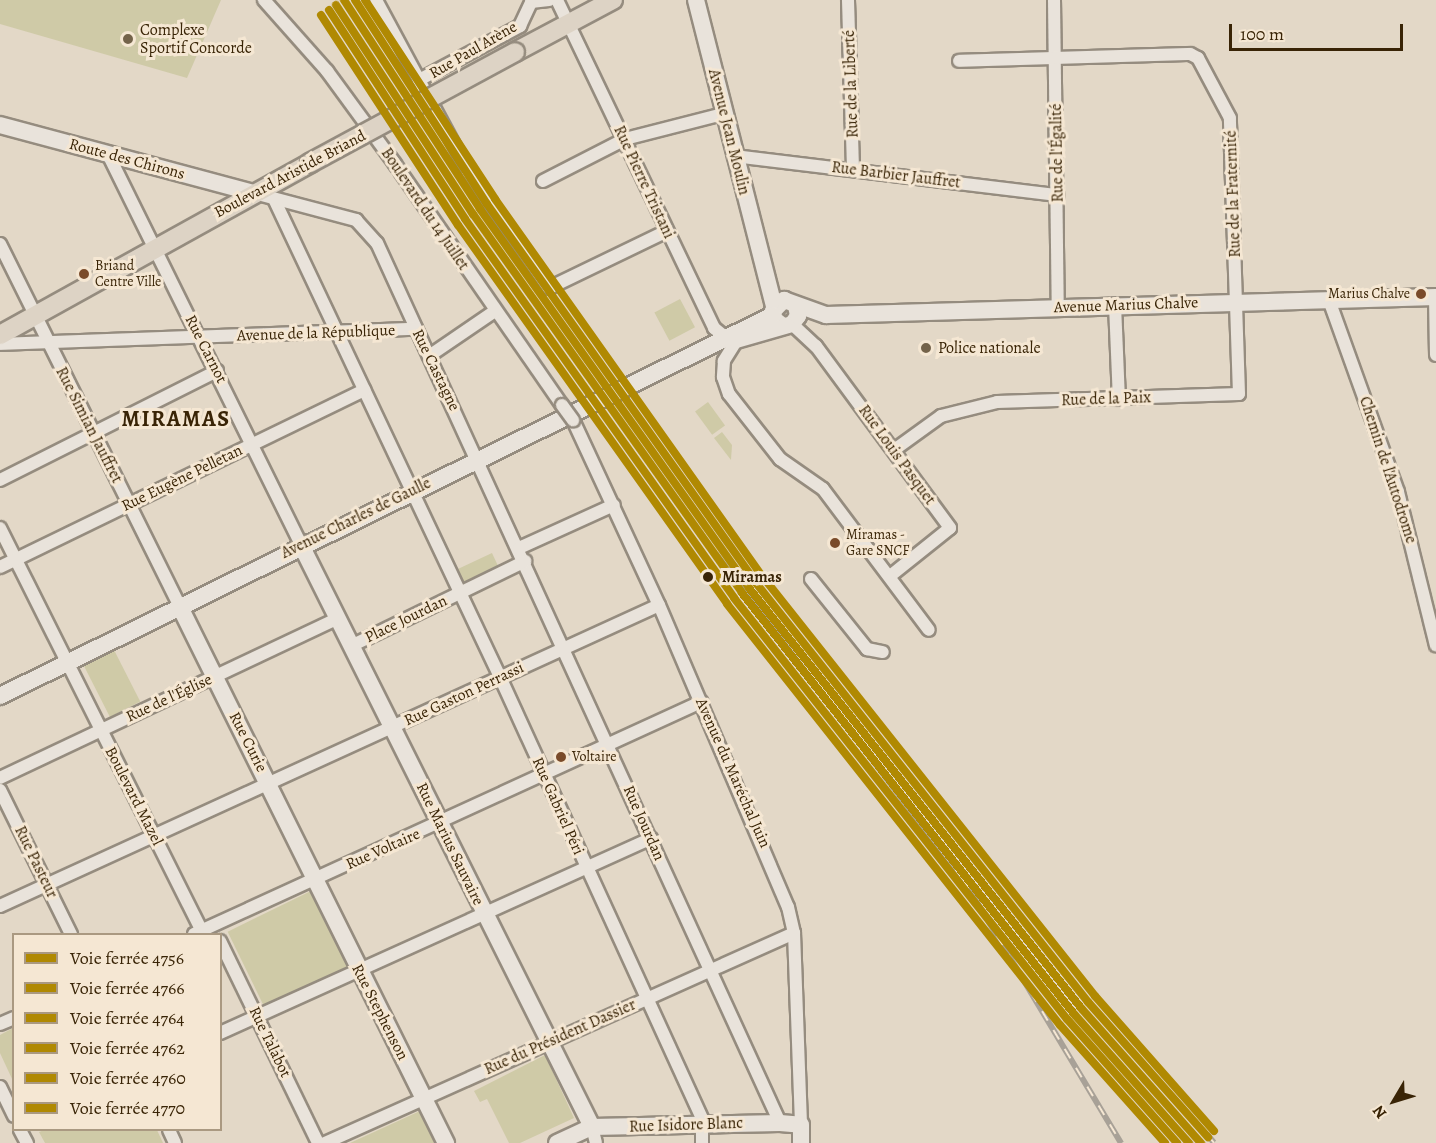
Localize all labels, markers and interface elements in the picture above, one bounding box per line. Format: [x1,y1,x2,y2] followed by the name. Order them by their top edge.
[1232,12,1406,50] scale bar
[426,17,520,83] street label: Rue Paul Arène
[140,20,252,58] place label: Complexe Sportif Concorde
[1240,22,1284,46] text: 100 m
[840,30,862,138] street label: Rue de la Liberté
[121,32,135,46] marker: Complexe Sportif Concorde
[704,67,754,197] street label: Avenue Jean Moulin
[1047,103,1067,203] street label: Rue de l'Égalité
[609,122,679,242] street label: Rue Pierre Tristani
[211,126,369,222] street label: Boulevard Aristide Briand
[1221,130,1245,258] street label: Rue de la Fraternité
[67,134,187,184] street label: Route des Chirons
[377,144,473,274] street label: Boulevard du 14 Juillet
[830,158,962,192] street label: Rue Barbier Jauffret
[95,258,161,290] place label: Briand Centre Ville
[78,268,90,280] marker: Briand Centre Ville
[1328,286,1410,302] place label: Marius Chalve
[1415,288,1427,300] marker: Marius Chalve
[1053,293,1199,317] street label: Avenue Marius Chalve
[181,312,231,386] street label: Rue Carnot
[236,321,396,345] street label: Avenue de la République
[408,326,464,414] street label: Rue Castagne
[938,338,1041,358] place label: Police nationale
[919,341,933,355] marker: Police nationale
[51,364,127,486] street label: Rue Simian Jauffret
[1061,388,1151,410] street label: Rue de la Paix
[1355,394,1421,546] street label: Chemin de l'Autodrome
[854,401,940,509] street label: Rue Louis Pasquet
[122,407,230,433] district label: MIRAMAS
[118,440,246,516] street label: Rue Eugène Pelletan
[278,473,434,563] street label: Avenue Charles de Gaulle
[846,527,909,560] place label: Miramas - Gare SNCF
[829,537,841,549] marker: Miramas - Gare SNCF
[722,567,782,587] place label: Miramas
[699,568,717,586] marker: Miramas
[362,591,450,647] street label: Place Jourdan
[401,658,527,730] street label: Rue Gaston Perrassi
[123,670,215,726] street label: Rue de l'Église
[691,695,775,851] street label: Avenue du Maréchal Juin
[225,709,271,775] street label: Rue Curie
[101,743,167,849] street label: Boulevard Mazel
[572,749,616,765] place label: Voltaire
[555,751,567,763] marker: Voltaire
[528,754,588,858] street label: Rue Gabriel Péri
[412,779,488,909] street label: Rue Marius Sauvaire
[619,782,669,864] street label: Rue Jourdan
[10,823,62,901] street label: Rue Pasteur
[343,824,423,874] street label: Rue Voltaire
[12,933,222,1131] legend
[70,946,184,970] text: Voie ferrée 4756
[348,961,412,1063] street label: Rue Stephenson
[70,976,185,1000] text: Voie ferrée 4766
[481,995,639,1079] street label: Rue du Président Dassier
[245,1003,295,1081] street label: Rue Talabot
[70,1006,184,1030] text: Voie ferrée 4764
[70,1036,185,1060] text: Voie ferrée 4762
[70,1066,186,1090] text: Voie ferrée 4760
[1364,1071,1424,1131] north arrow
[70,1096,185,1120] text: Voie ferrée 4770
[1368,1101,1392,1123] text: N
[629,1113,743,1137] street label: Rue Isidore Blanc

